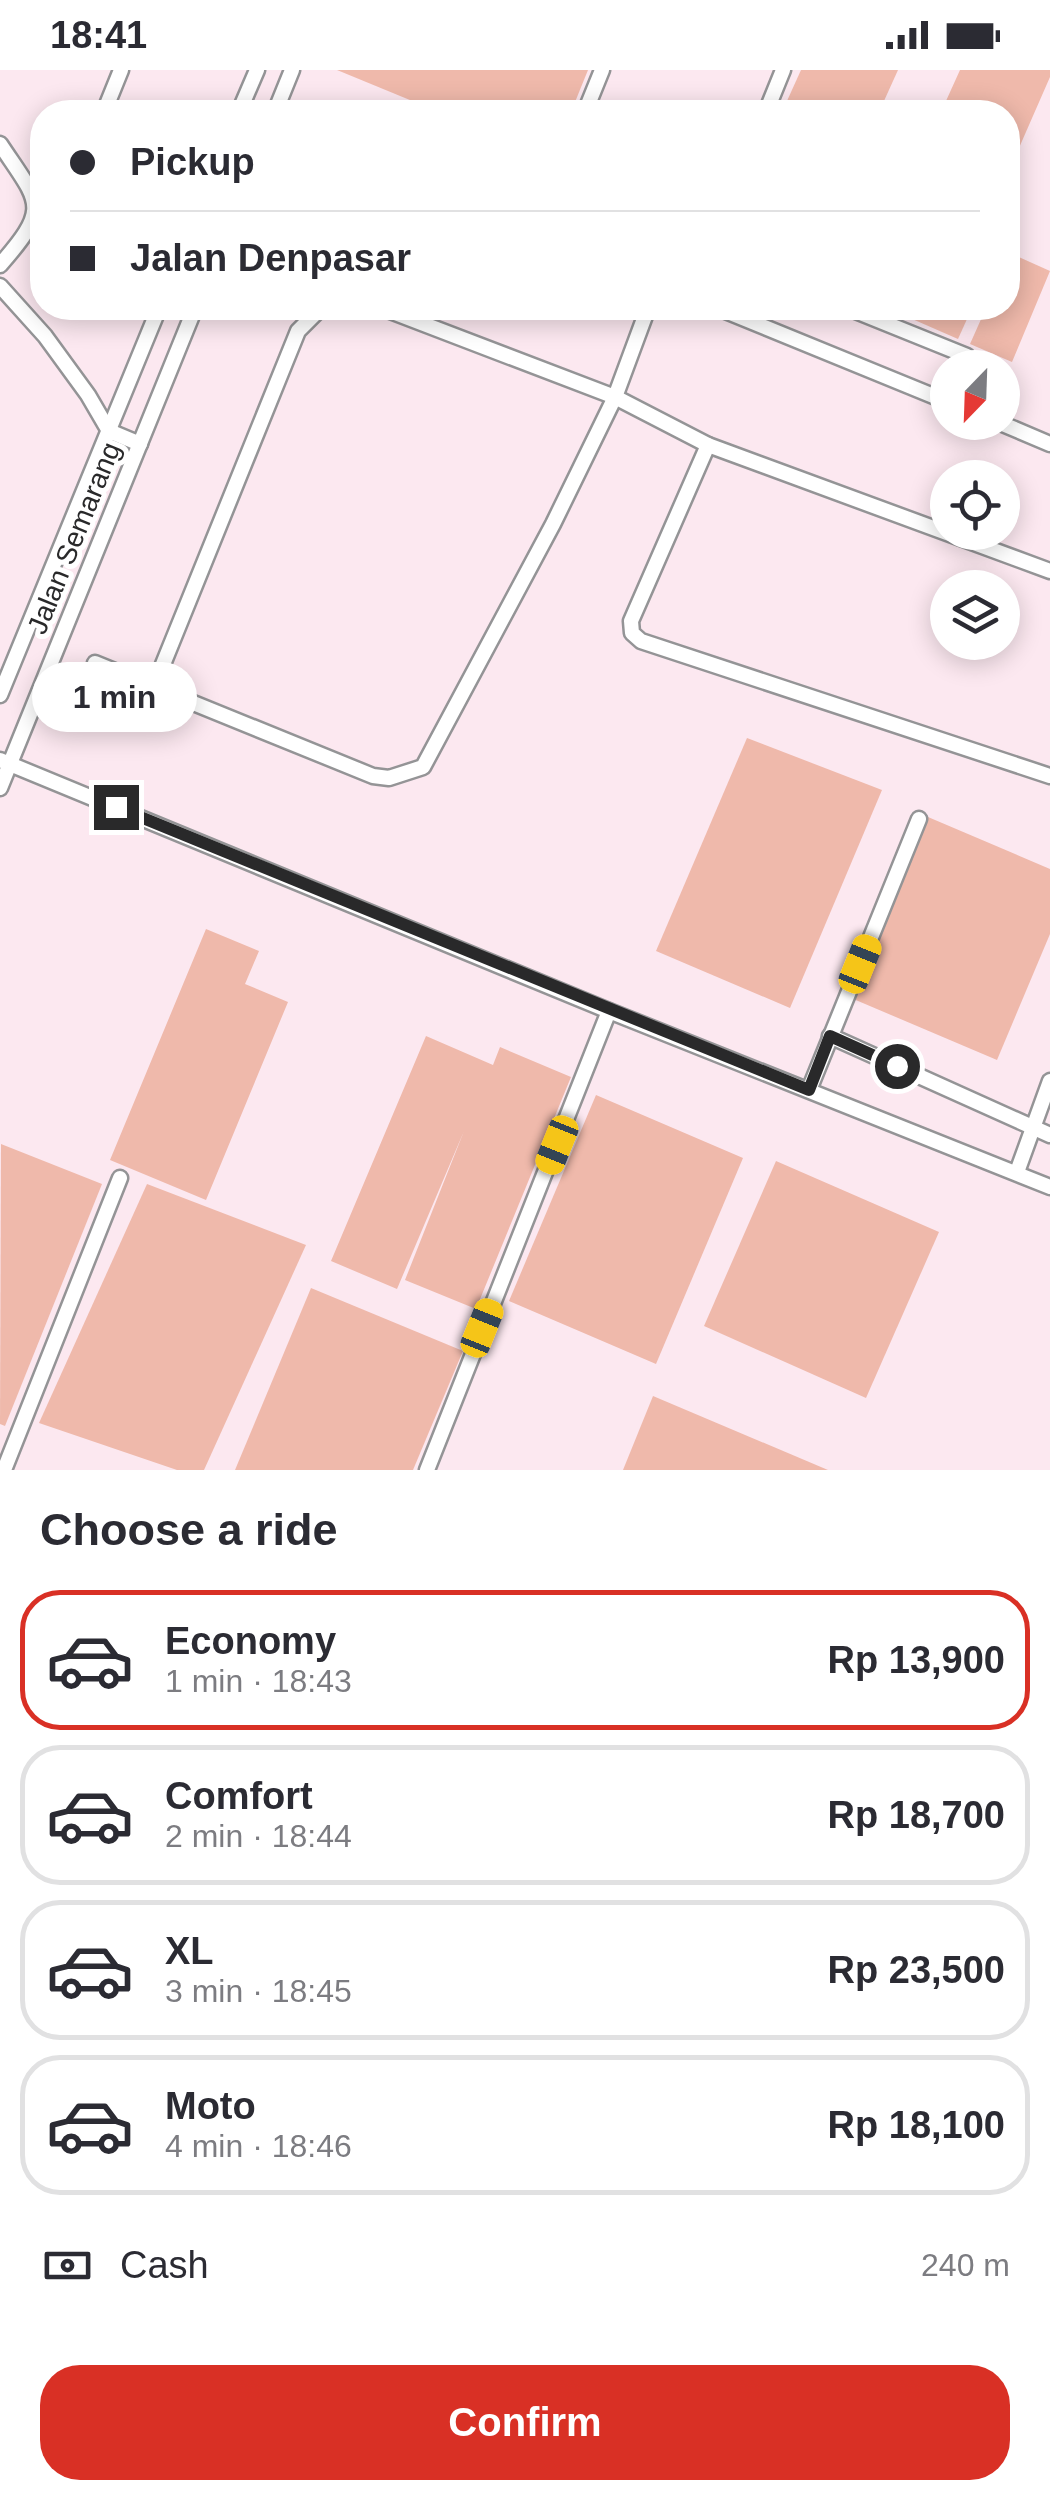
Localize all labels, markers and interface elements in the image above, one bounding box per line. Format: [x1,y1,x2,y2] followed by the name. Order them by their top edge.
[50,14,147,56] text: 18:41
[130,141,255,183] text: Pickup
[130,237,411,279] text: Jalan Denpasar
[930,350,1020,440] north arrow
[930,350,1020,660] map controls
[21,438,127,638] street label: Jalan Semarang
[930,460,1020,550] button: locate
[930,570,1020,660] button: layers
[34,662,198,732] callout: 1 min
[73,679,156,715] text: 1 min
[94,785,139,830] route end
[835,931,885,997] car
[875,1044,920,1089] route start
[532,1112,582,1178] car
[457,1295,507,1361] car
[40,1504,338,1555] text: Choose a ride
[45,1615,135,1705] icon: car
[165,1620,336,1662] text: Economy
[828,1639,1005,1681] text: Rp 13,900
[165,1663,352,1699] text: 1 min · 18:43
[45,1770,135,1860] icon: car
[165,1775,313,1817] text: Comfort
[828,1794,1005,1836] text: Rp 18,700
[165,1818,352,1854] text: 2 min · 18:44
[45,1925,135,2015] icon: car
[165,1930,214,1972] text: XL
[828,1949,1005,1991] text: Rp 23,500
[165,1973,352,2009] text: 3 min · 18:45
[45,2080,135,2170] icon: car
[165,2085,256,2127] text: Moto
[828,2104,1005,2146] text: Rp 18,100
[165,2128,352,2164] text: 4 min · 18:46
[40,2238,95,2293] icon: cash
[120,2244,209,2286] text: Cash
[921,2247,1010,2283] text: 240 m
[40,2365,1010,2480] button: Confirm

